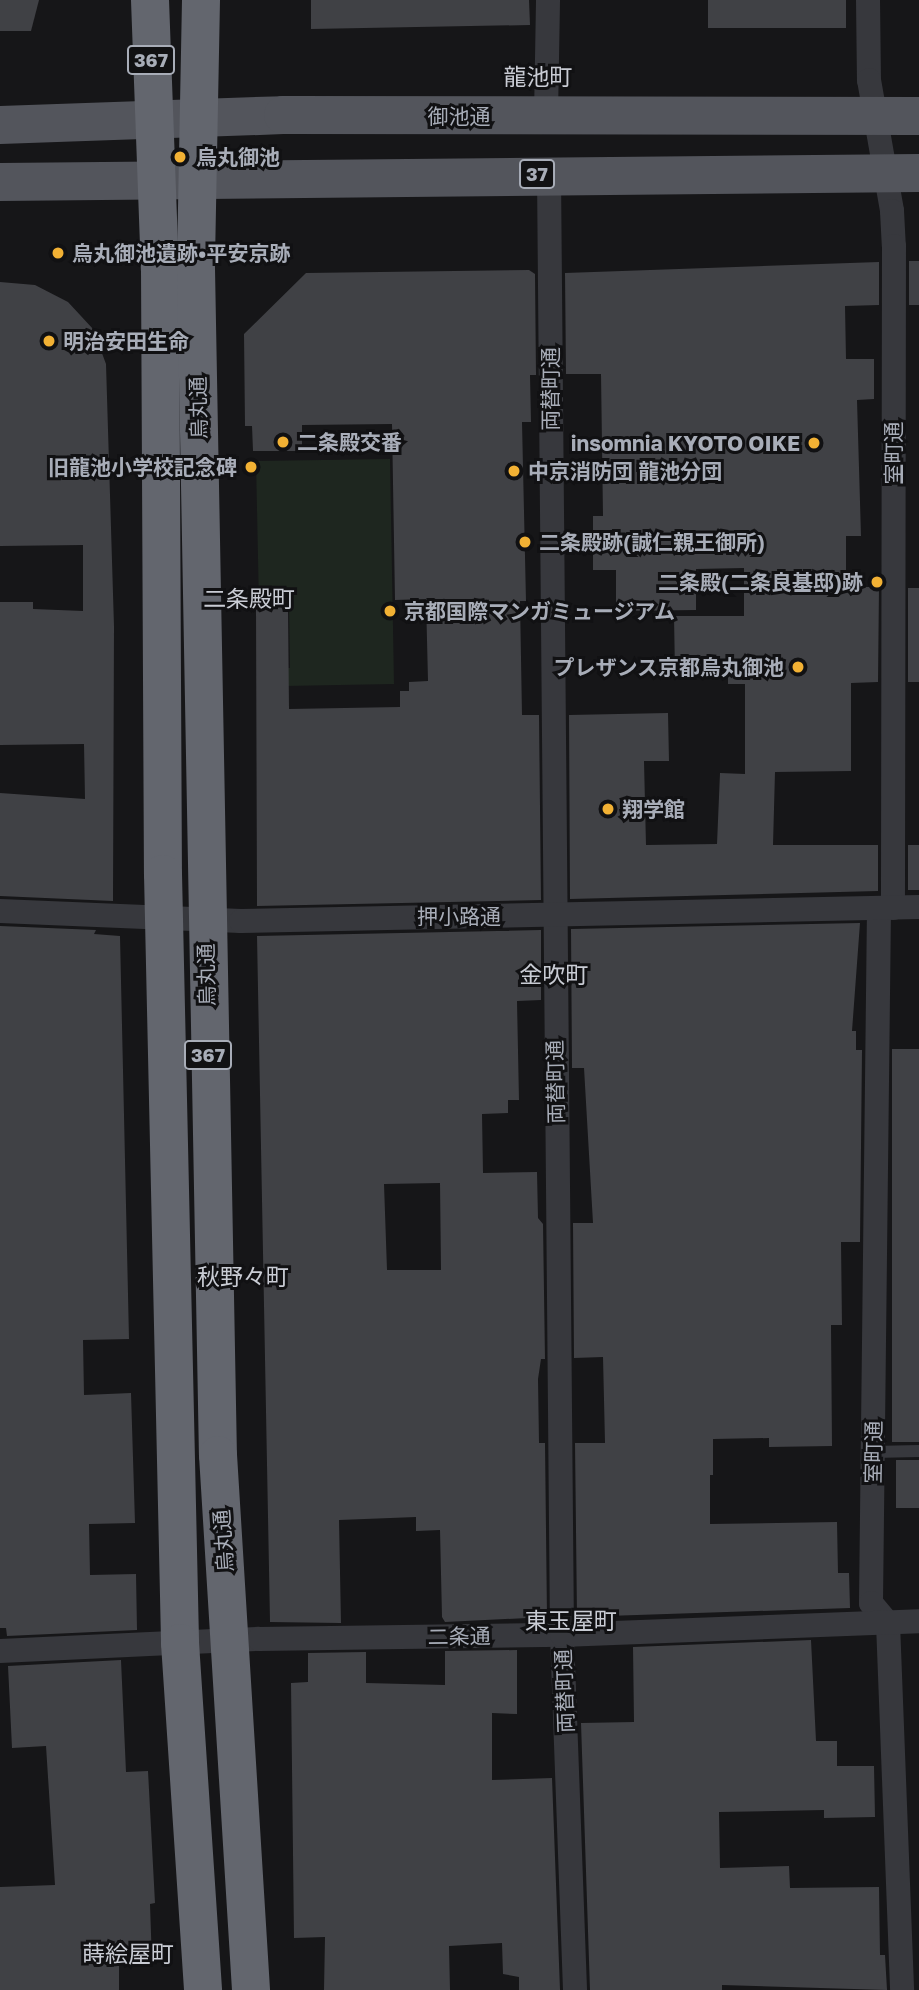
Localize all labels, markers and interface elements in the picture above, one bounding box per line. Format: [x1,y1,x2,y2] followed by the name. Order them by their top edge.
[127,44,176,76] road number: 367
[504,62,572,90] district label: 龍池町
[428,103,490,129] street label: 御池通
[196,144,280,170] place label: 烏丸御池
[170,147,190,167] marker: 烏丸御池
[518,158,556,190] road number: 37
[72,240,290,266] place label: 烏丸御池遺跡•平安京跡
[50,245,66,261] marker: 烏丸御池遺跡•平安京跡
[63,328,189,354] place label: 明治安田生命
[41,333,57,349] marker: 明治安田生命
[537,347,563,431] street label: 両替町通
[185,376,211,440] street label: 烏丸通
[880,422,906,484] street label: 室町通
[297,429,402,455] place label: 二条殿交番
[571,430,800,456] place label: insomnia KYOTO OIKE
[275,434,291,450] marker: 二条殿交番
[806,435,822,451] marker: insomnia KYOTO OIKE
[48,454,237,480] place label: 旧龍池小学校記念碑
[528,458,722,484] place label: 中京消防団 龍池分団
[243,459,259,475] marker: 旧龍池小学校記念碑
[506,463,522,479] marker: 中京消防団 龍池分団
[539,529,765,555] place label: 二条殿跡(誠仁親王御所)
[517,534,533,550] marker: 二条殿跡(誠仁親王御所)
[658,569,863,595] place label: 二条殿(二条良基邸)跡
[869,574,885,590] marker: 二条殿(二条良基邸)跡
[203,584,295,612] district label: 二条殿町
[404,598,677,624] place label: 京都国際マンガミュージアム
[382,603,398,619] marker: 京都国際マンガミュージアム
[553,654,784,680] place label: プレザンス京都烏丸御池
[790,659,806,675] marker: プレザンス京都烏丸御池
[622,796,685,822] place label: 翔学館
[600,801,616,817] marker: 翔学館
[417,903,501,929] street label: 押小路通
[193,943,219,1007] street label: 烏丸通
[520,960,588,988] district label: 金吹町
[184,1040,232,1070] road number: 367
[542,1040,568,1124] street label: 両替町通
[197,1262,289,1290] district label: 秋野々町
[860,1420,886,1484] street label: 室町通
[208,1509,238,1573] street label: 烏丸通
[525,1606,617,1634] district label: 東玉屋町
[427,1623,491,1649] street label: 二条通
[550,1649,578,1733] street label: 両替町通
[82,1939,174,1967] district label: 蒔絵屋町

